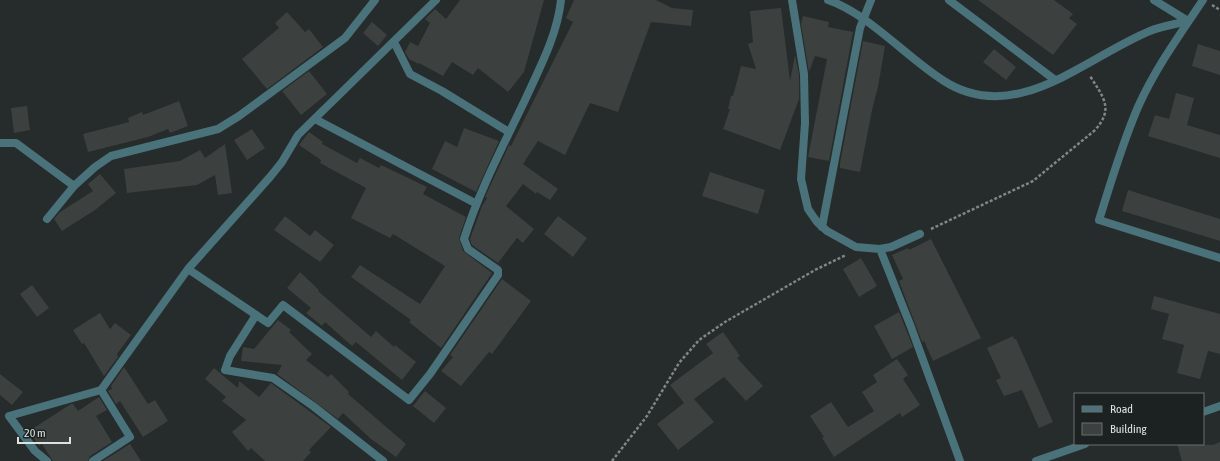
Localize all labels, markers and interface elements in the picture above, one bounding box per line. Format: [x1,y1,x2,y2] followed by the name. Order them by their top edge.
[1074,393,1204,445] legend
[1110,402,1133,416] text: Road
[18,419,70,445] scale bar
[1110,422,1148,436] text: Building
[24,426,46,440] text: 20 m

